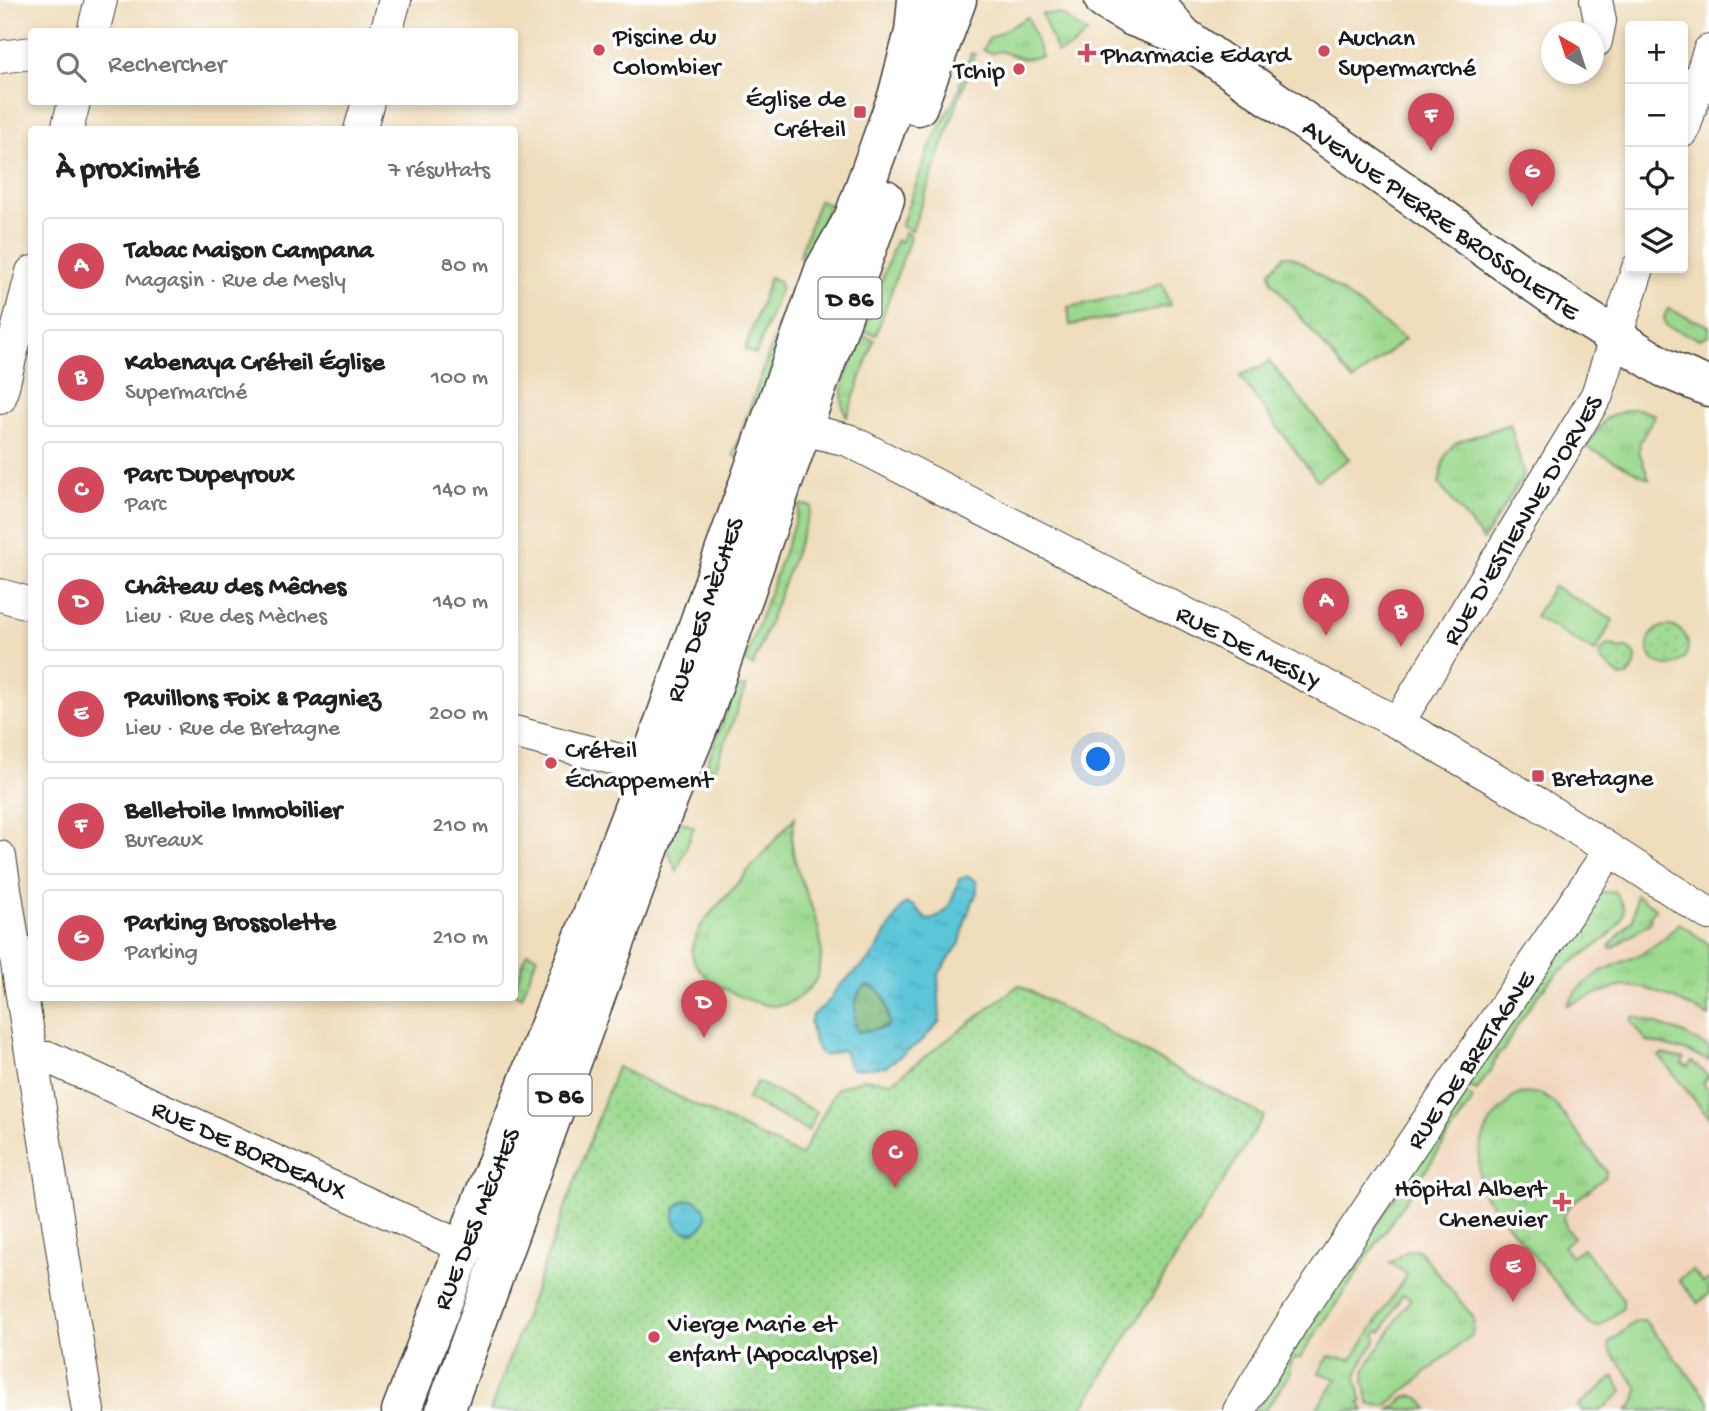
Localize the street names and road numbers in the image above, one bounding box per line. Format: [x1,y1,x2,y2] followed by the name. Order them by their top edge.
[1295,114,1585,330] street label: AVENUE PIERRE BROSSOLETTE
[818,278,882,318] road number: D 86
[1438,389,1613,652] street label: RUE D'ESTIENNE D'ORVES
[661,513,754,707] street label: RUE DES MÈCHES
[1169,600,1324,700] street label: RUE DE MESLY
[1402,966,1544,1157] street label: RUE DE BRETAGNE
[528,1074,592,1115] road number: D 86
[146,1095,352,1210] street label: RUE DE BORDEAUX
[429,1123,530,1315] street label: RUE DES MÈCHES

